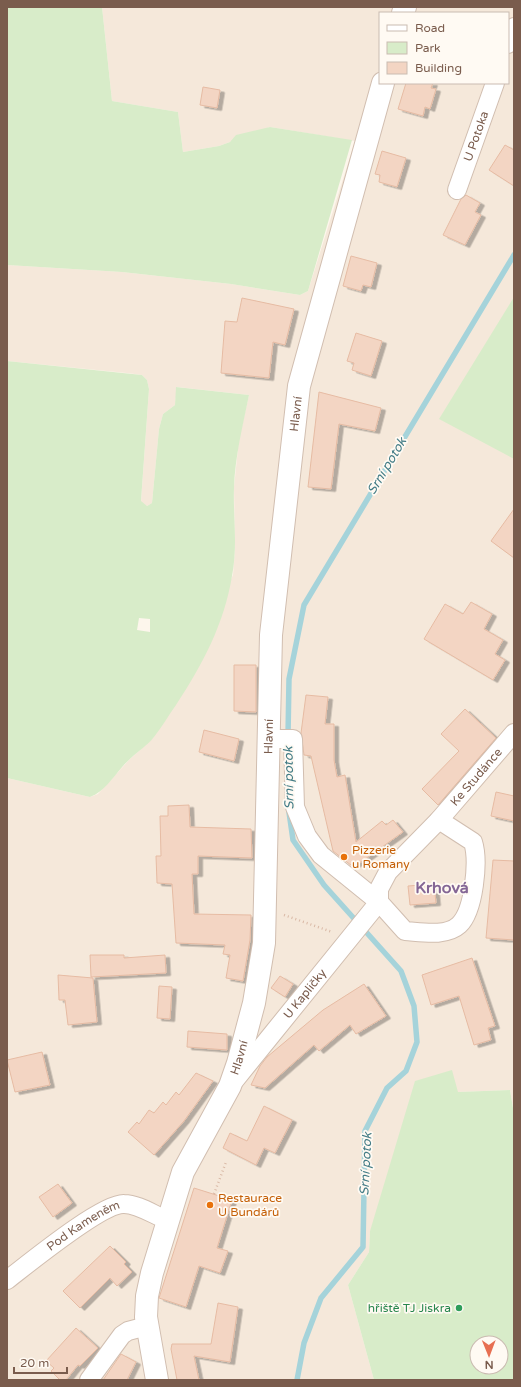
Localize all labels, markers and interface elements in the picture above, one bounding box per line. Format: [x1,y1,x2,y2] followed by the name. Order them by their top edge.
[379,12,509,84] legend
[415,21,445,35] text: Road
[415,41,441,55] text: Park
[415,61,462,75] text: Building
[461,109,491,163] street label: U Potoka
[287,396,305,432] street label: Hlavní
[364,434,411,497] water label: Srní potok
[261,719,276,754] street label: Hlavní
[280,745,298,810] water label: Srní potok
[447,745,505,809] street label: Ke Studánce
[352,843,410,871] place label: Pizzerie u Romany
[339,852,349,862] marker: Pizzerie u Romany
[415,878,469,898] district label: Krhová
[280,966,329,1021] street label: U Kapličky
[227,1039,251,1077] street label: Hlavní
[356,1131,376,1196] water label: Srní potok
[218,1191,282,1219] place label: Restaurace U Bundárů
[44,1198,122,1254] street label: Pod Kameněm
[205,1200,215,1210] marker: Restaurace U Bundárů
[368,1301,451,1315] place label: hřiště TJ Jiskra
[454,1303,464,1313] marker: hřiště TJ Jiskra
[469,1335,509,1375] north arrow
[14,1349,67,1375] scale bar
[20,1356,49,1370] text: 20 m
[485,1358,494,1371] text: N

